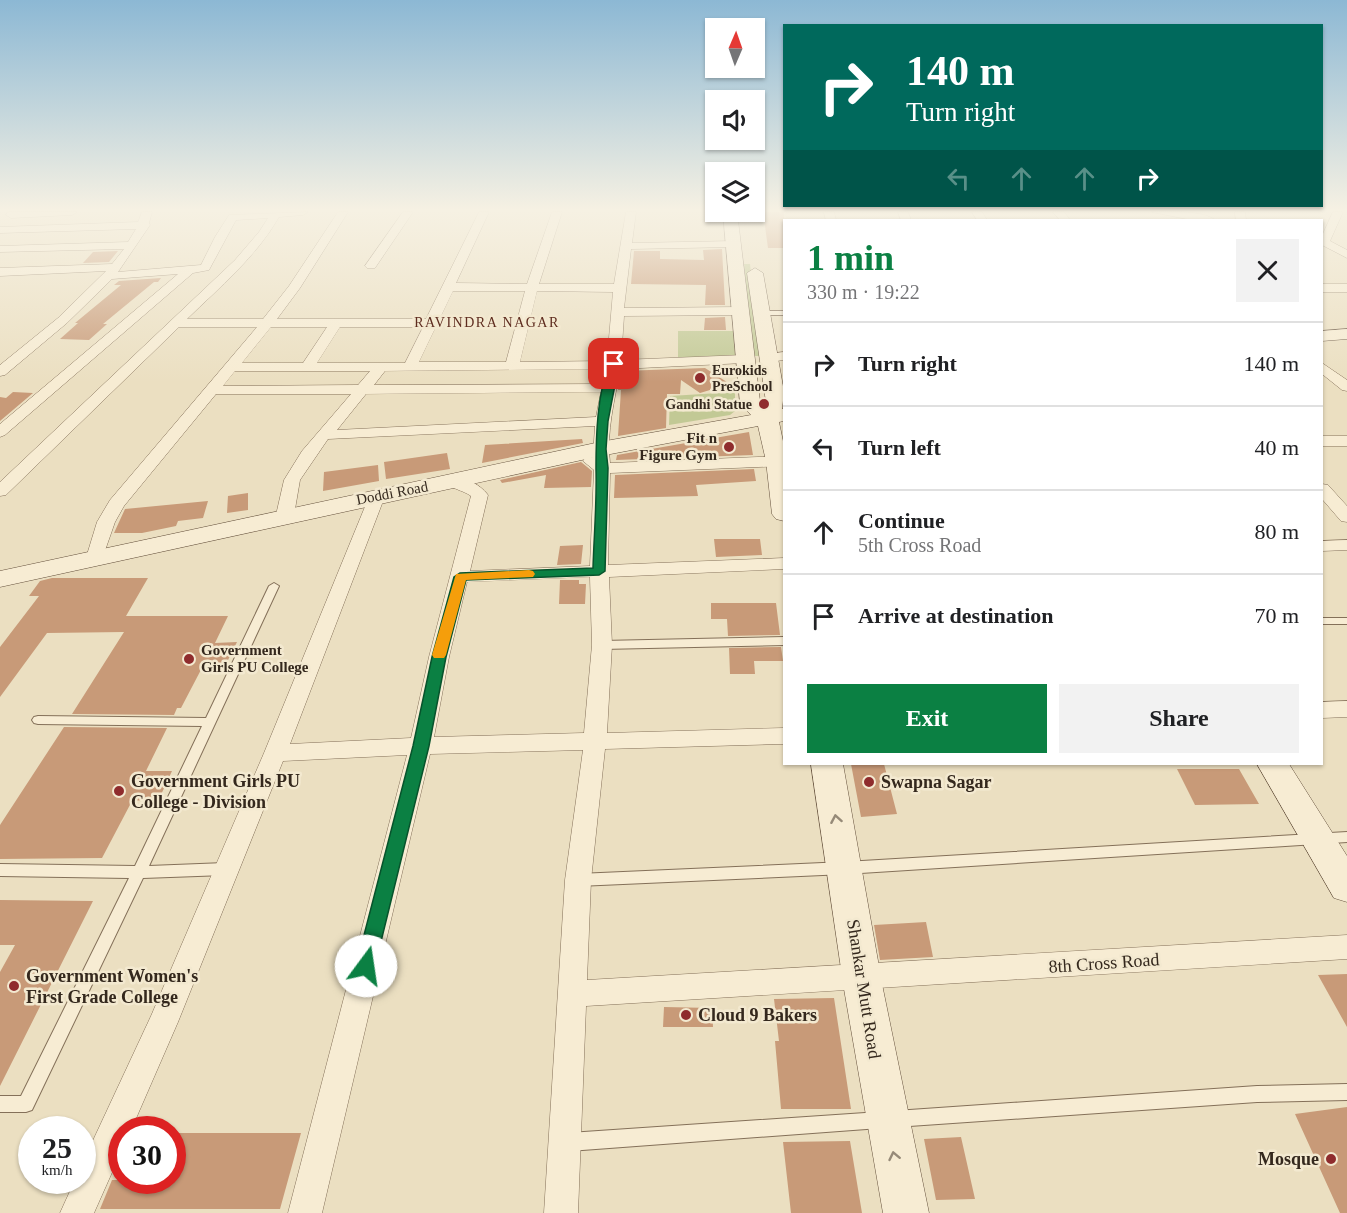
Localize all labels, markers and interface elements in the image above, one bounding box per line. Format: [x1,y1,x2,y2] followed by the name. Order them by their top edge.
[705,18,765,78] north arrow
[705,18,765,222] map controls
[807,48,885,126] icon: right
[906,48,1015,94] text: 140 m
[705,90,765,150] button: sound
[906,97,1015,127] text: Turn right
[705,162,765,222] button: layers
[942,162,975,195] icon: left
[1005,162,1038,195] icon: ahead
[1068,162,1101,195] icon: ahead
[1131,162,1164,195] icon: right
[807,238,894,278] text: 1 min
[1236,239,1299,302] button: close
[807,281,920,303] text: 330 m · 19:22
[414,315,560,330] district label: RAVINDRA NAGAR
[588,338,639,389] pin
[597,347,630,380] icon: arrive
[807,348,840,381] icon: right
[858,351,957,376] text: Turn right
[1243,351,1299,376] text: 140 m
[712,363,773,394] place label: Eurokids PreSchool
[693,371,707,385] marker: Eurokids PreSchool
[665,397,752,412] place label: Gandhi Statue
[757,397,771,411] marker: Gandhi Statue
[639,430,718,463] place label: Fit n Figure Gym
[807,432,840,465] icon: left
[858,435,941,460] text: Turn left
[1254,435,1299,460] text: 40 m
[722,440,736,454] marker: Fit n Figure Gym
[355,478,430,508] street label: Doddi Road
[858,508,945,533] text: Continue
[807,516,840,549] icon: ahead
[1254,519,1299,544] text: 80 m
[858,534,981,556] text: 5th Cross Road
[807,600,840,633] icon: arrive
[858,603,1054,628] text: Arrive at destination
[1254,603,1299,628] text: 70 m
[201,642,309,675] place label: Government Girls PU College
[182,652,196,666] marker: Government Girls PU College
[807,684,1047,753] button: Exit
[1059,684,1299,753] button: Share
[131,771,300,812] place label: Government Girls PU College - Division
[881,772,992,792] place label: Swapna Sagar
[862,775,876,789] marker: Swapna Sagar
[112,784,126,798] marker: Government Girls PU College - Division
[830,814,843,824] one-way arrow
[843,918,885,1060] street label: Shankar Mutt Road
[334,934,398,998] position arrow
[1048,949,1160,977] street label: 8th Cross Road
[26,966,198,1007] place label: Government Women's First Grade College
[7,979,21,993] marker: Government Women's First Grade College
[698,1005,817,1025] place label: Cloud 9 Bakers
[679,1008,693,1022] marker: Cloud 9 Bakers
[108,1116,186,1194] speed limit sign: 30
[42,1131,72,1164] text: 25
[1258,1149,1319,1169] place label: Mosque
[888,1151,901,1161] one-way arrow
[1324,1152,1338,1166] marker: Mosque
[42,1162,72,1178] text: km/h

